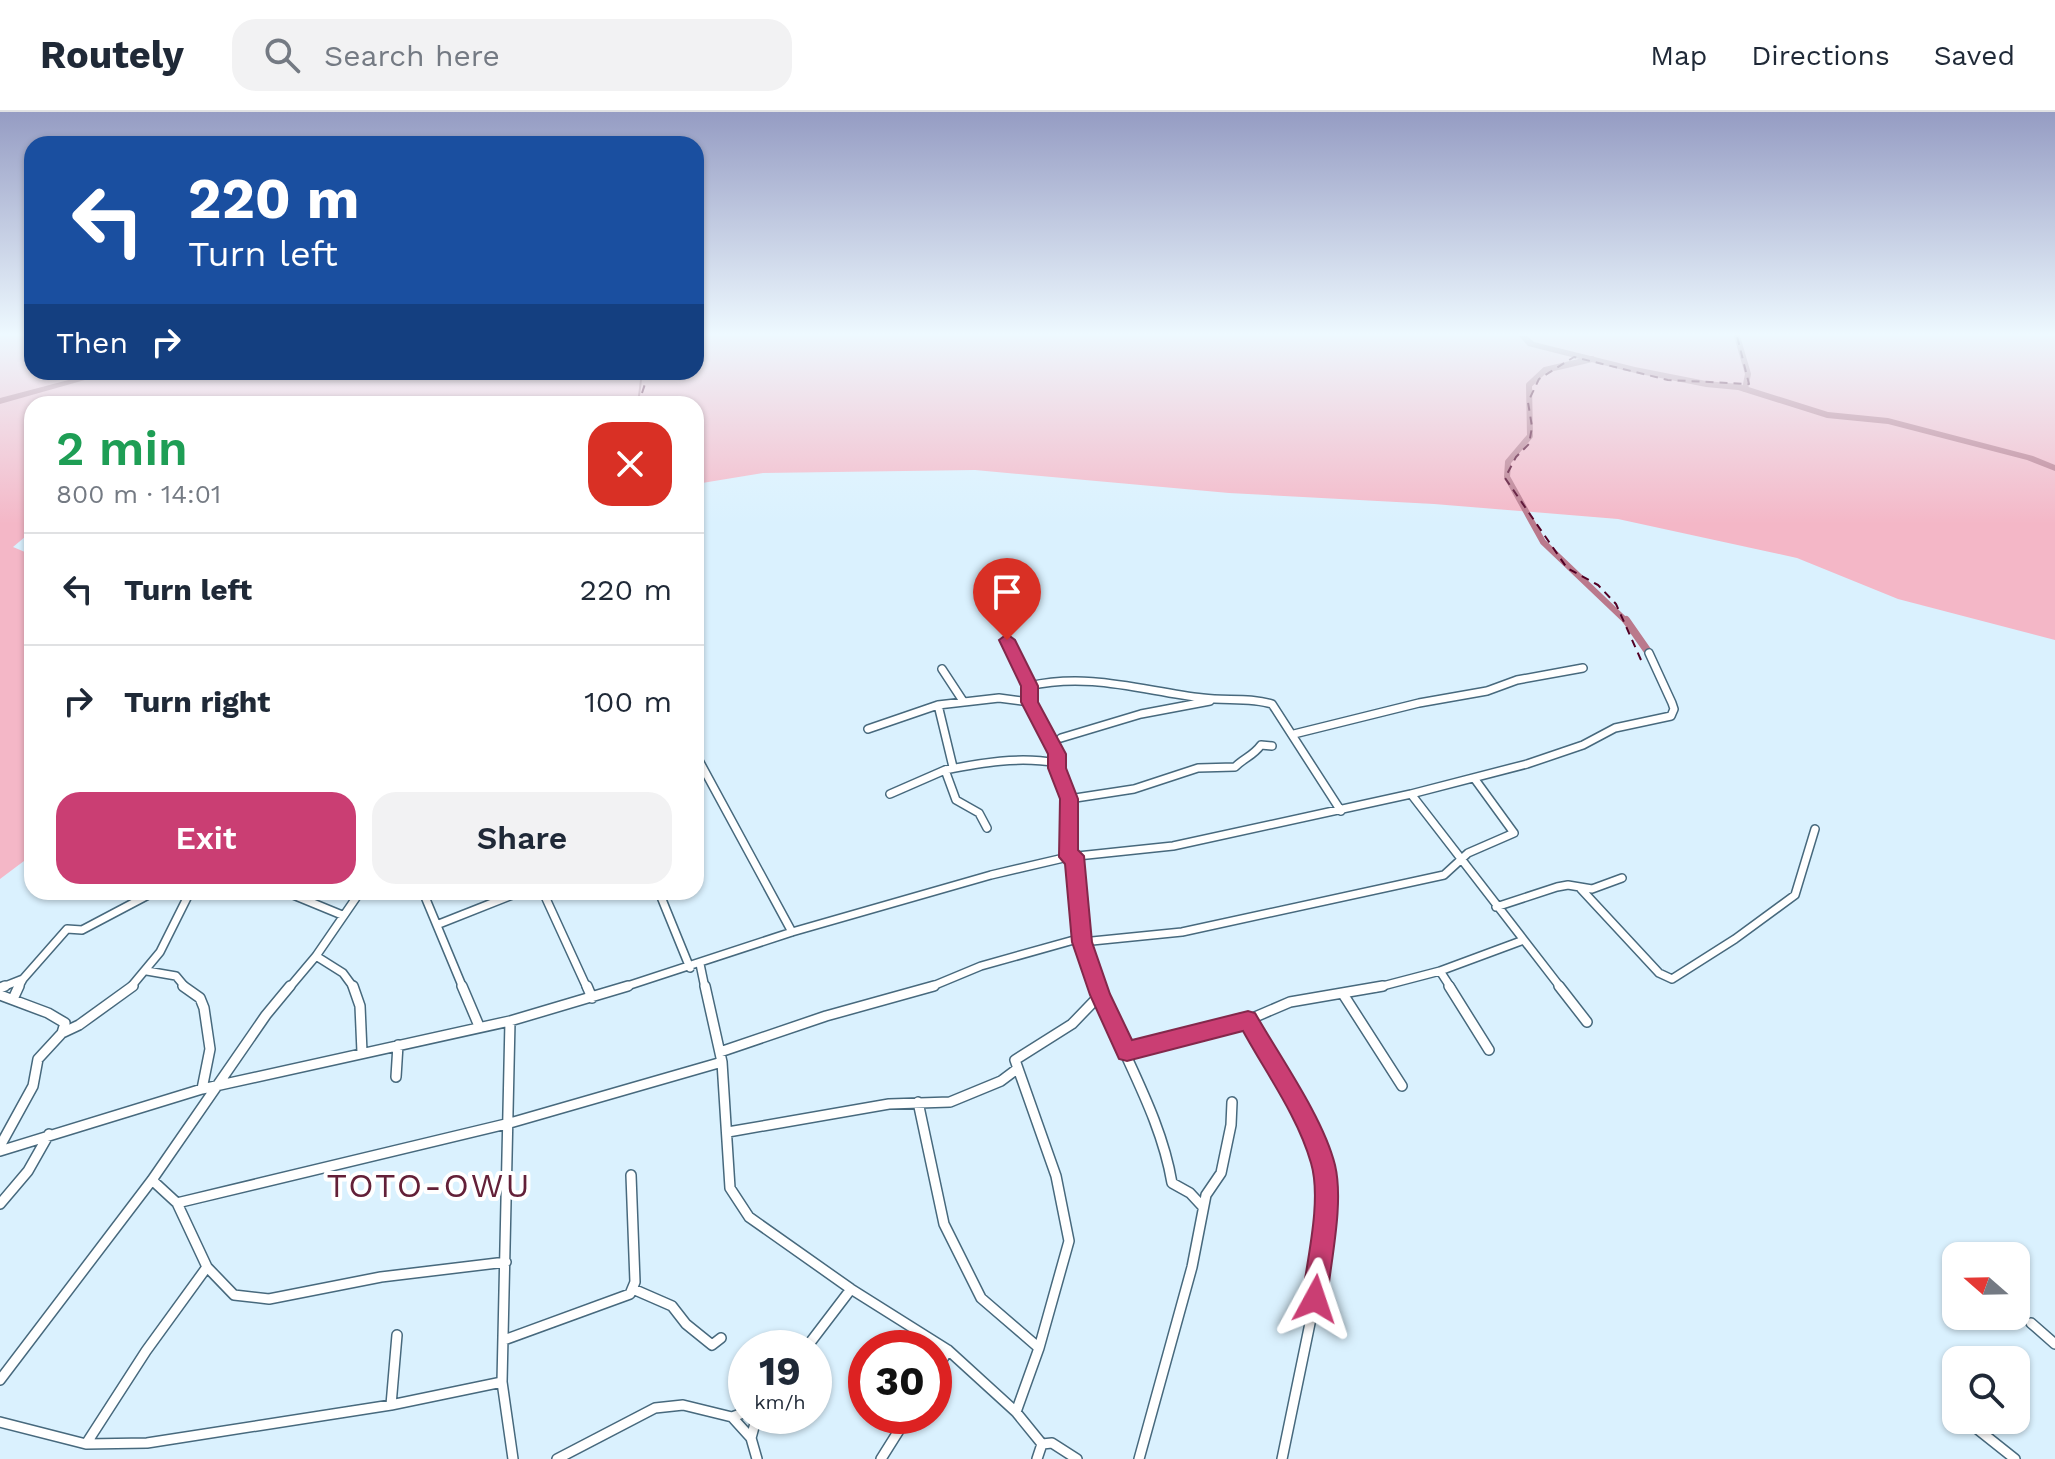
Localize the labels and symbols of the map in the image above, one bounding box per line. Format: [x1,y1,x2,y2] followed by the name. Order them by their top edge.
[973,558,1041,640] pin
[327,1165,531,1205] district label: TOTO-OWU
[1942,1242,2030,1330] north arrow
[1273,1257,1357,1341] position arrow
[848,1330,952,1434] speed limit sign: 30

